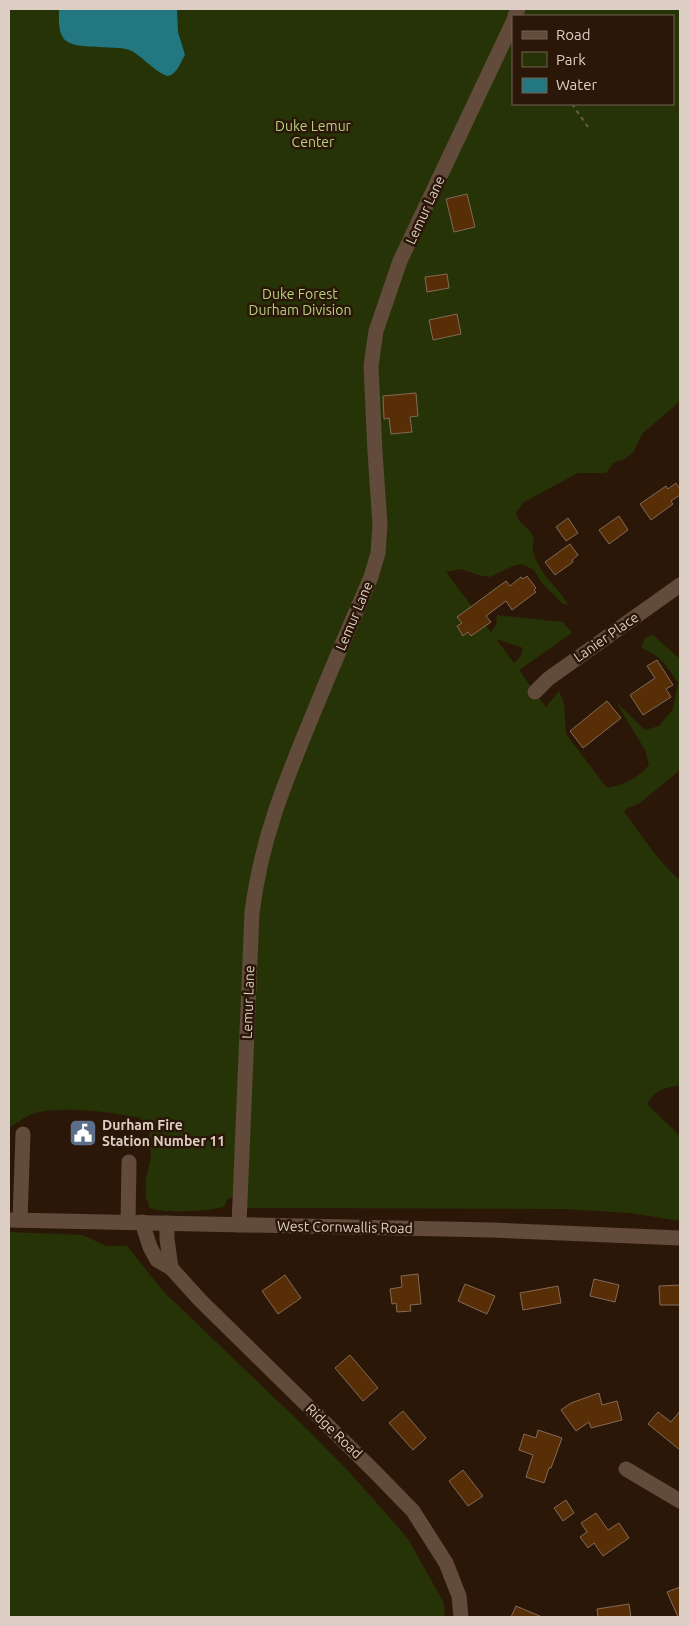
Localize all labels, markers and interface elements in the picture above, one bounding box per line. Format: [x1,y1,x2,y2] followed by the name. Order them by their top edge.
[512,15,674,105] legend
[556,26,591,43] text: Road
[556,51,586,68] text: Park
[556,76,597,93] text: Water
[275,118,352,150] park label: Duke Lemur Center
[402,173,448,247] street label: Lemur Lane
[249,286,351,318] park label: Duke Forest Durham Division
[332,579,376,653] street label: Lemur Lane
[571,609,641,665] street label: Lanier Place
[239,965,257,1039] street label: Lemur Lane
[102,1117,225,1149] place label: Durham Fire Station Number 11
[68,1118,98,1148] public building icon: Durham Fire Station Number 11
[277,1218,413,1236] street label: West Cornwallis Road
[303,1400,365,1462] street label: Ridge Road

